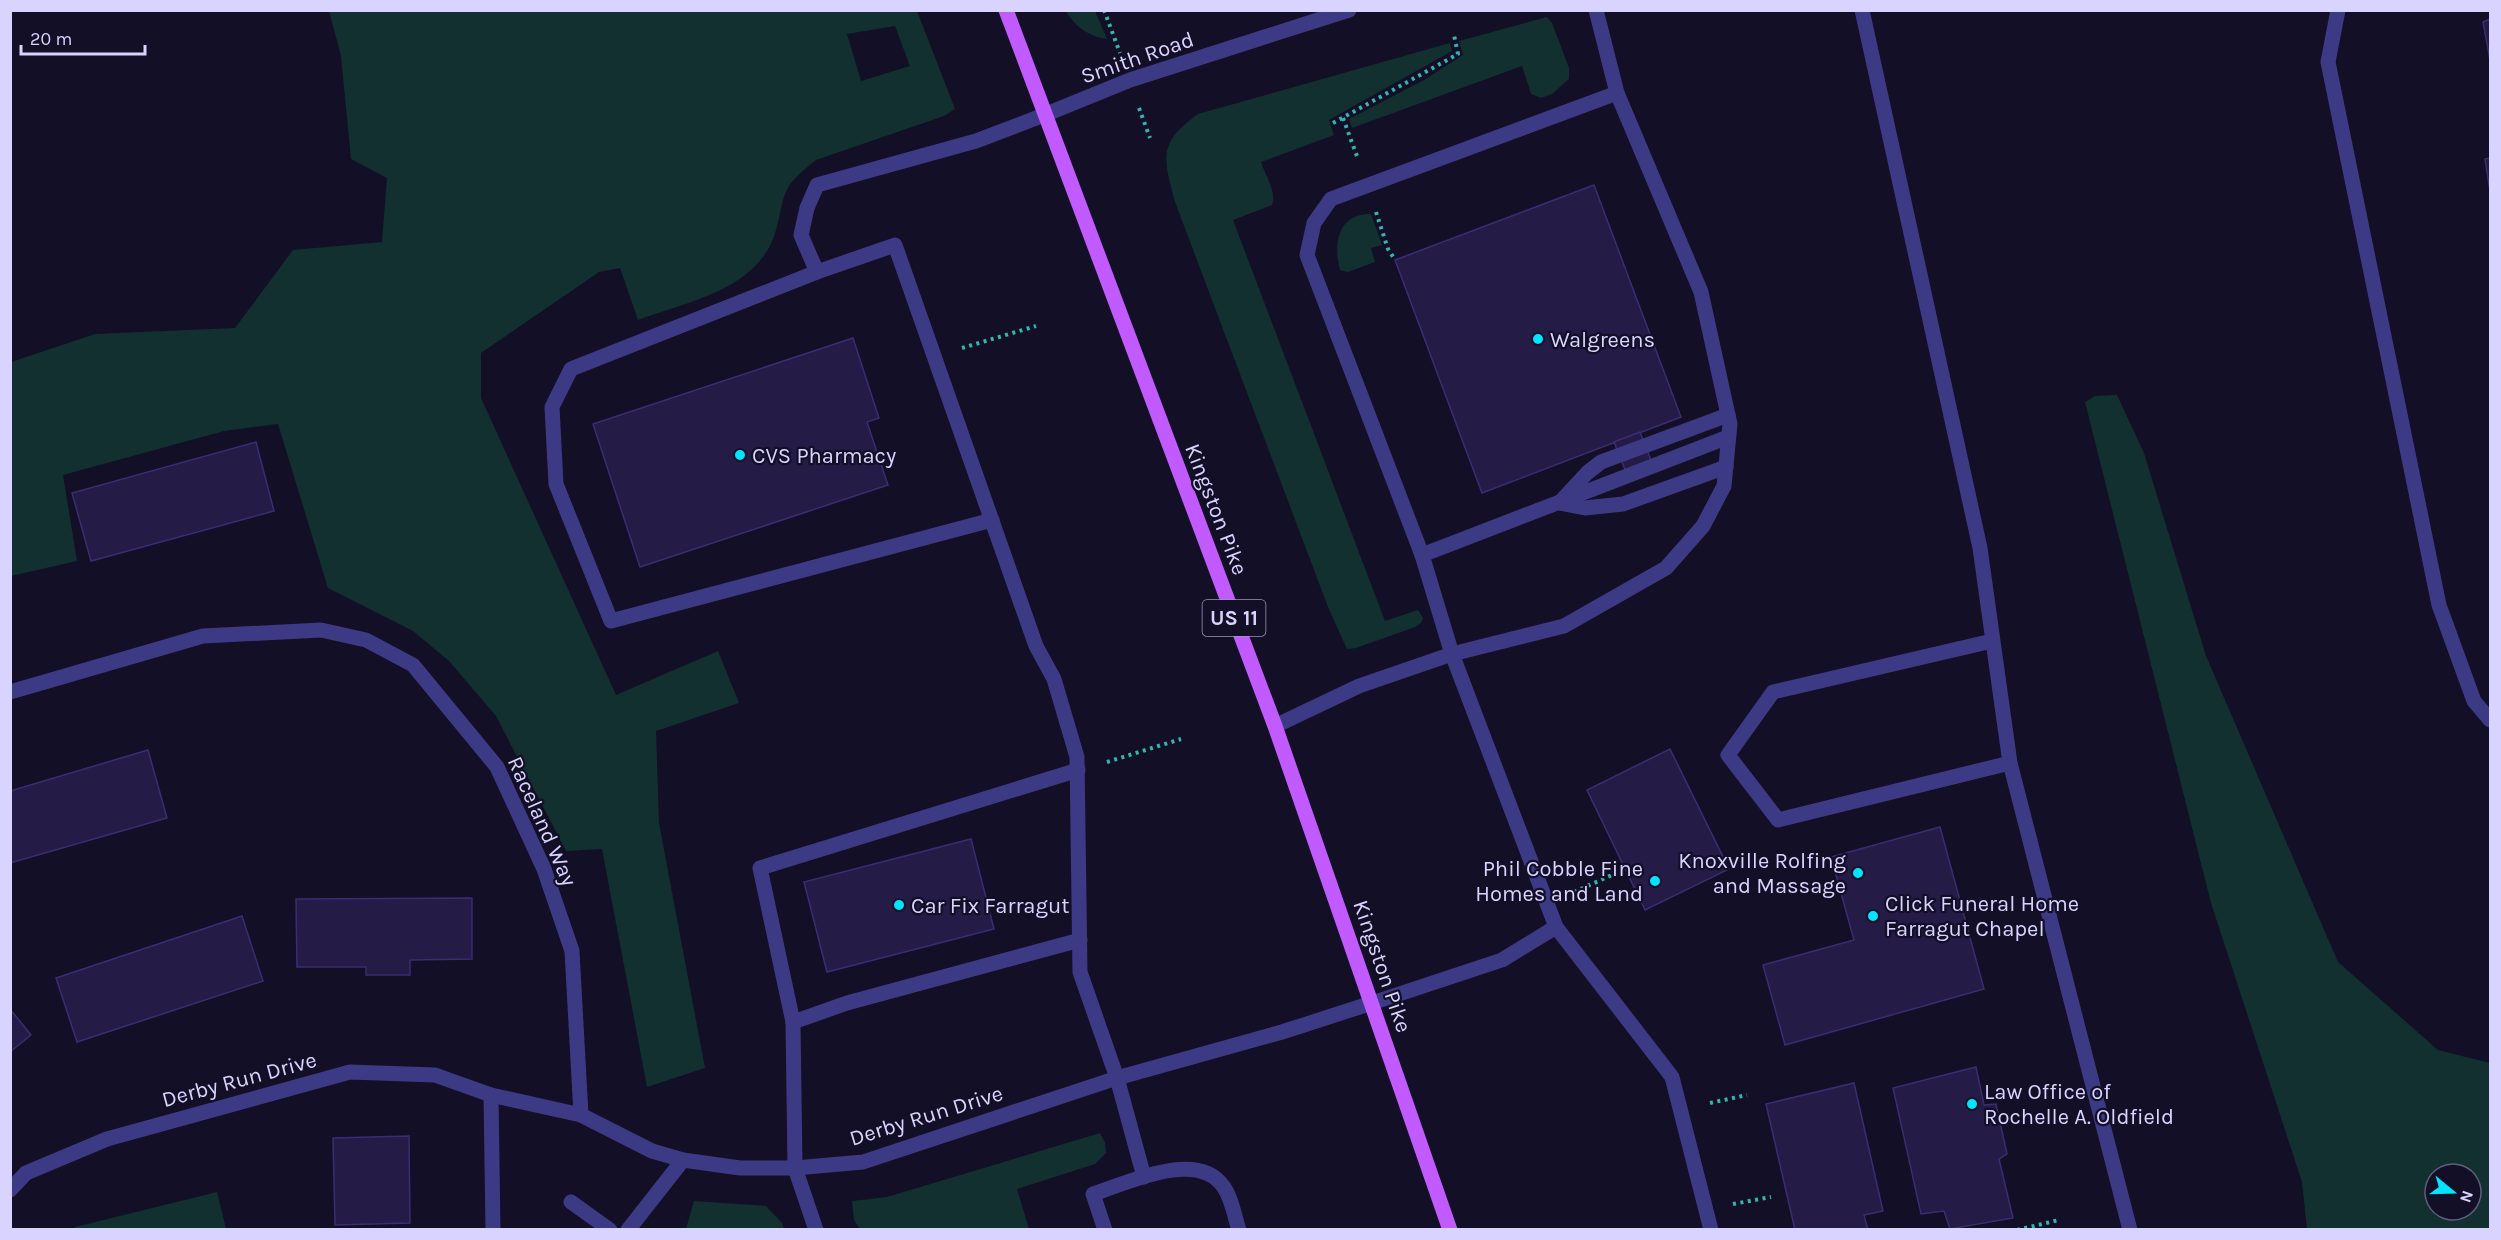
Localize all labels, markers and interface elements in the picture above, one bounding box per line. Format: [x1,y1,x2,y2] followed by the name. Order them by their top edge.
[21,18,146,56] scale bar
[1077,26,1197,89] street label: Smith Road
[30,28,72,50] text: 20 m
[1550,327,1655,353] place label: Walgreens
[1531,332,1545,346] marker: Walgreens
[1179,440,1253,579] street label: Kingston Pike
[752,443,896,469] place label: CVS Pharmacy
[733,448,747,462] marker: CVS Pharmacy
[1202,600,1266,636] road number: US 11
[502,752,582,890] street label: Raceland Way
[1678,848,1847,899] place label: Knoxville Rolfing and Massage
[1475,856,1643,907] place label: Phil Cobble Fine Homes and Land
[1851,866,1865,880] marker: Knoxville Rolfing and Massage
[1648,874,1662,888] marker: Phil Cobble Fine Homes and Land
[1885,891,2079,942] place label: Click Funeral Home Farragut Chapel
[911,893,1069,919] place label: Car Fix Farragut
[1347,897,1417,1036] street label: Kingston Pike
[892,898,906,912] marker: Car Fix Farragut
[1866,909,1880,923] marker: Click Funeral Home Farragut Chapel
[159,1047,319,1113] street label: Derby Run Drive
[1984,1079,2174,1130] place label: Law Office of Rochelle A. Oldfield
[846,1080,1006,1152] street label: Derby Run Drive
[1965,1097,1979,1111] marker: Law Office of Rochelle A. Oldfield
[2423,1162,2483,1222] north arrow
[2456,1188,2478,1205] text: N

